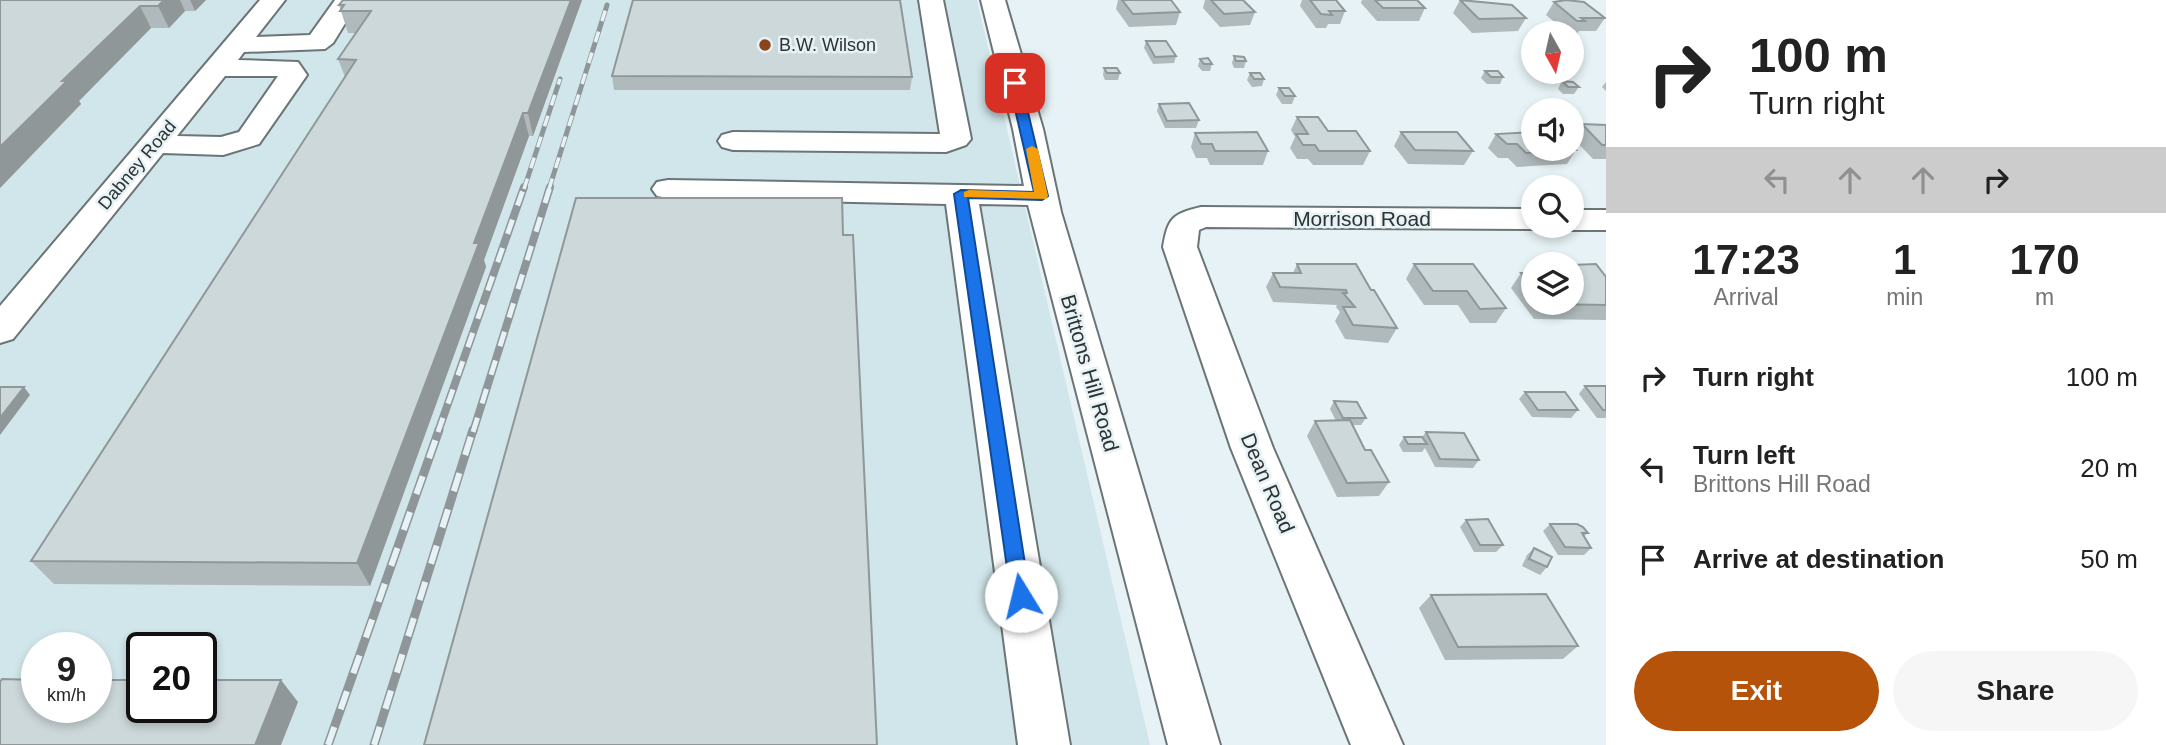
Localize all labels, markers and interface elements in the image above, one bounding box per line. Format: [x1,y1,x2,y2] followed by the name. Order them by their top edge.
[1521,21,1584,84] north arrow
[1521,21,1584,315] map controls
[1634,28,1725,119] icon: right
[1749,28,1888,82] text: 100 m
[779,35,876,55] place label: B.W. Wilson
[757,37,773,53] marker: B.W. Wilson
[985,53,1045,113] pin
[996,64,1034,102] icon: arrive
[1749,85,1885,121] text: Turn right
[1521,98,1584,161] button: sound
[94,116,180,214] street label: Dabney Road
[1758,161,1796,199] icon: left
[1831,161,1869,199] icon: ahead
[1904,161,1942,199] icon: ahead
[1977,161,2015,199] icon: right
[1521,175,1584,238] button: search
[1293,207,1431,230] street label: Morrison Road
[1692,236,1800,283] text: 17:23
[1893,236,1916,283] text: 1
[2010,236,2080,283] text: 170
[1521,252,1584,315] button: layers
[1713,284,1779,310] text: Arrival
[1886,284,1923,310] text: min
[2035,284,2054,310] text: m
[1057,292,1123,454] street label: Brittons Hill Road
[1634,359,1672,397] icon: right
[1693,362,1814,392] text: Turn right
[2066,362,2138,392] text: 100 m
[1237,430,1299,536] street label: Dean Road
[1693,440,1795,470] text: Turn left
[1634,450,1672,488] icon: left
[2080,453,2138,483] text: 20 m
[1693,471,1871,497] text: Brittons Hill Road
[1634,541,1672,579] icon: arrive
[1693,544,1944,574] text: Arrive at destination
[2080,544,2138,574] text: 50 m
[984,559,1058,633] position arrow
[126,632,217,723] speed limit sign: 20
[57,649,76,688] text: 9
[1634,651,1879,731] button: Exit
[1893,651,2138,731] button: Share
[47,685,86,705] text: km/h

